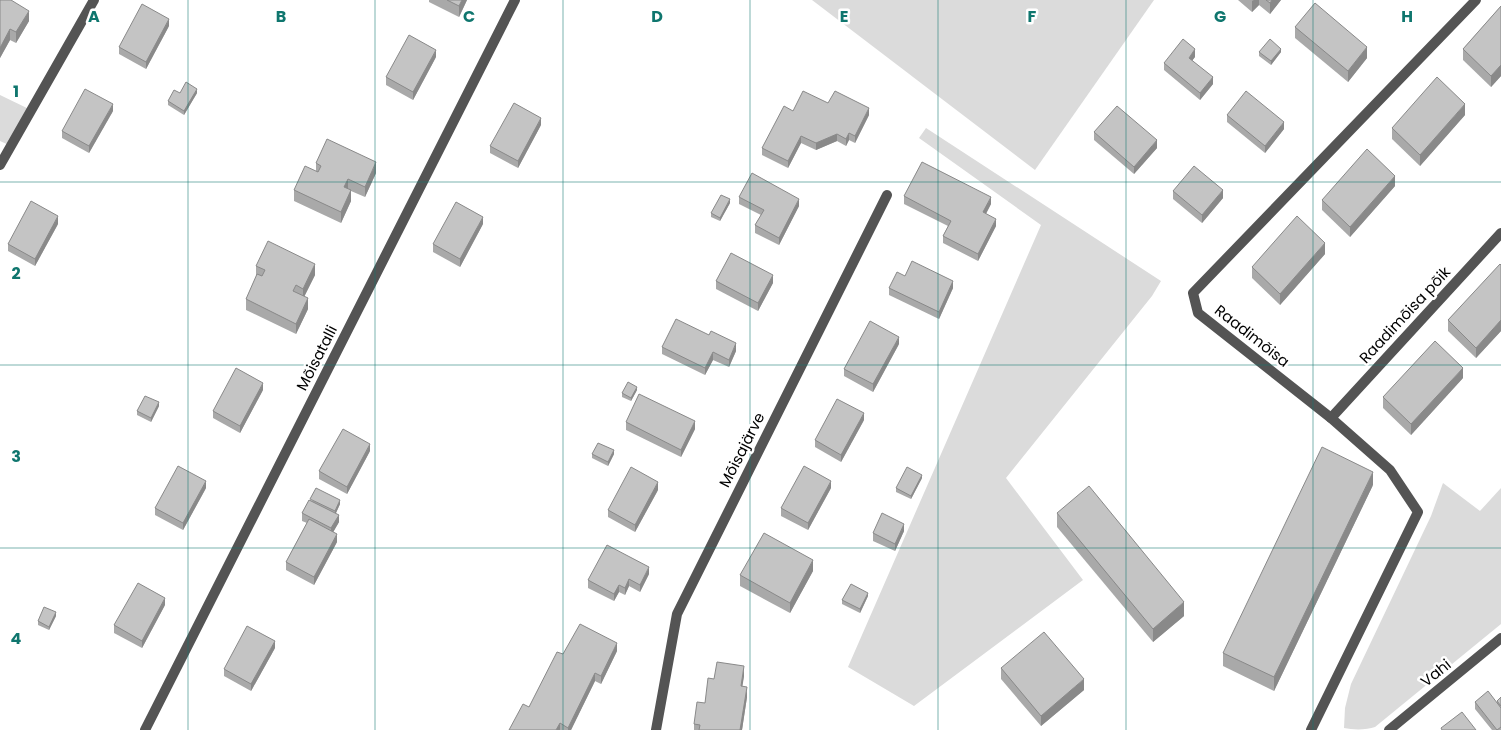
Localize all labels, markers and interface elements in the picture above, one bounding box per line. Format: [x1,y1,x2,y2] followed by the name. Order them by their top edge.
[88,5,100,28] text: A
[276,5,286,28] text: B
[463,5,475,28] text: C
[651,5,663,28] text: D
[840,5,848,28] text: E
[1028,5,1037,28] text: F
[1214,5,1226,28] text: G
[1401,5,1413,28] text: H
[13,80,19,103] text: 1
[11,262,21,285] text: 2
[1354,262,1455,368] street label: Raadimõisa põik
[1210,300,1294,372] street label: Raadimõisa
[291,321,342,394] street label: Mõisatalli
[714,409,769,491] street label: Mõisajärve
[11,445,21,468] text: 3
[11,627,22,650] text: 4
[1416,654,1455,691] street label: Vahi

